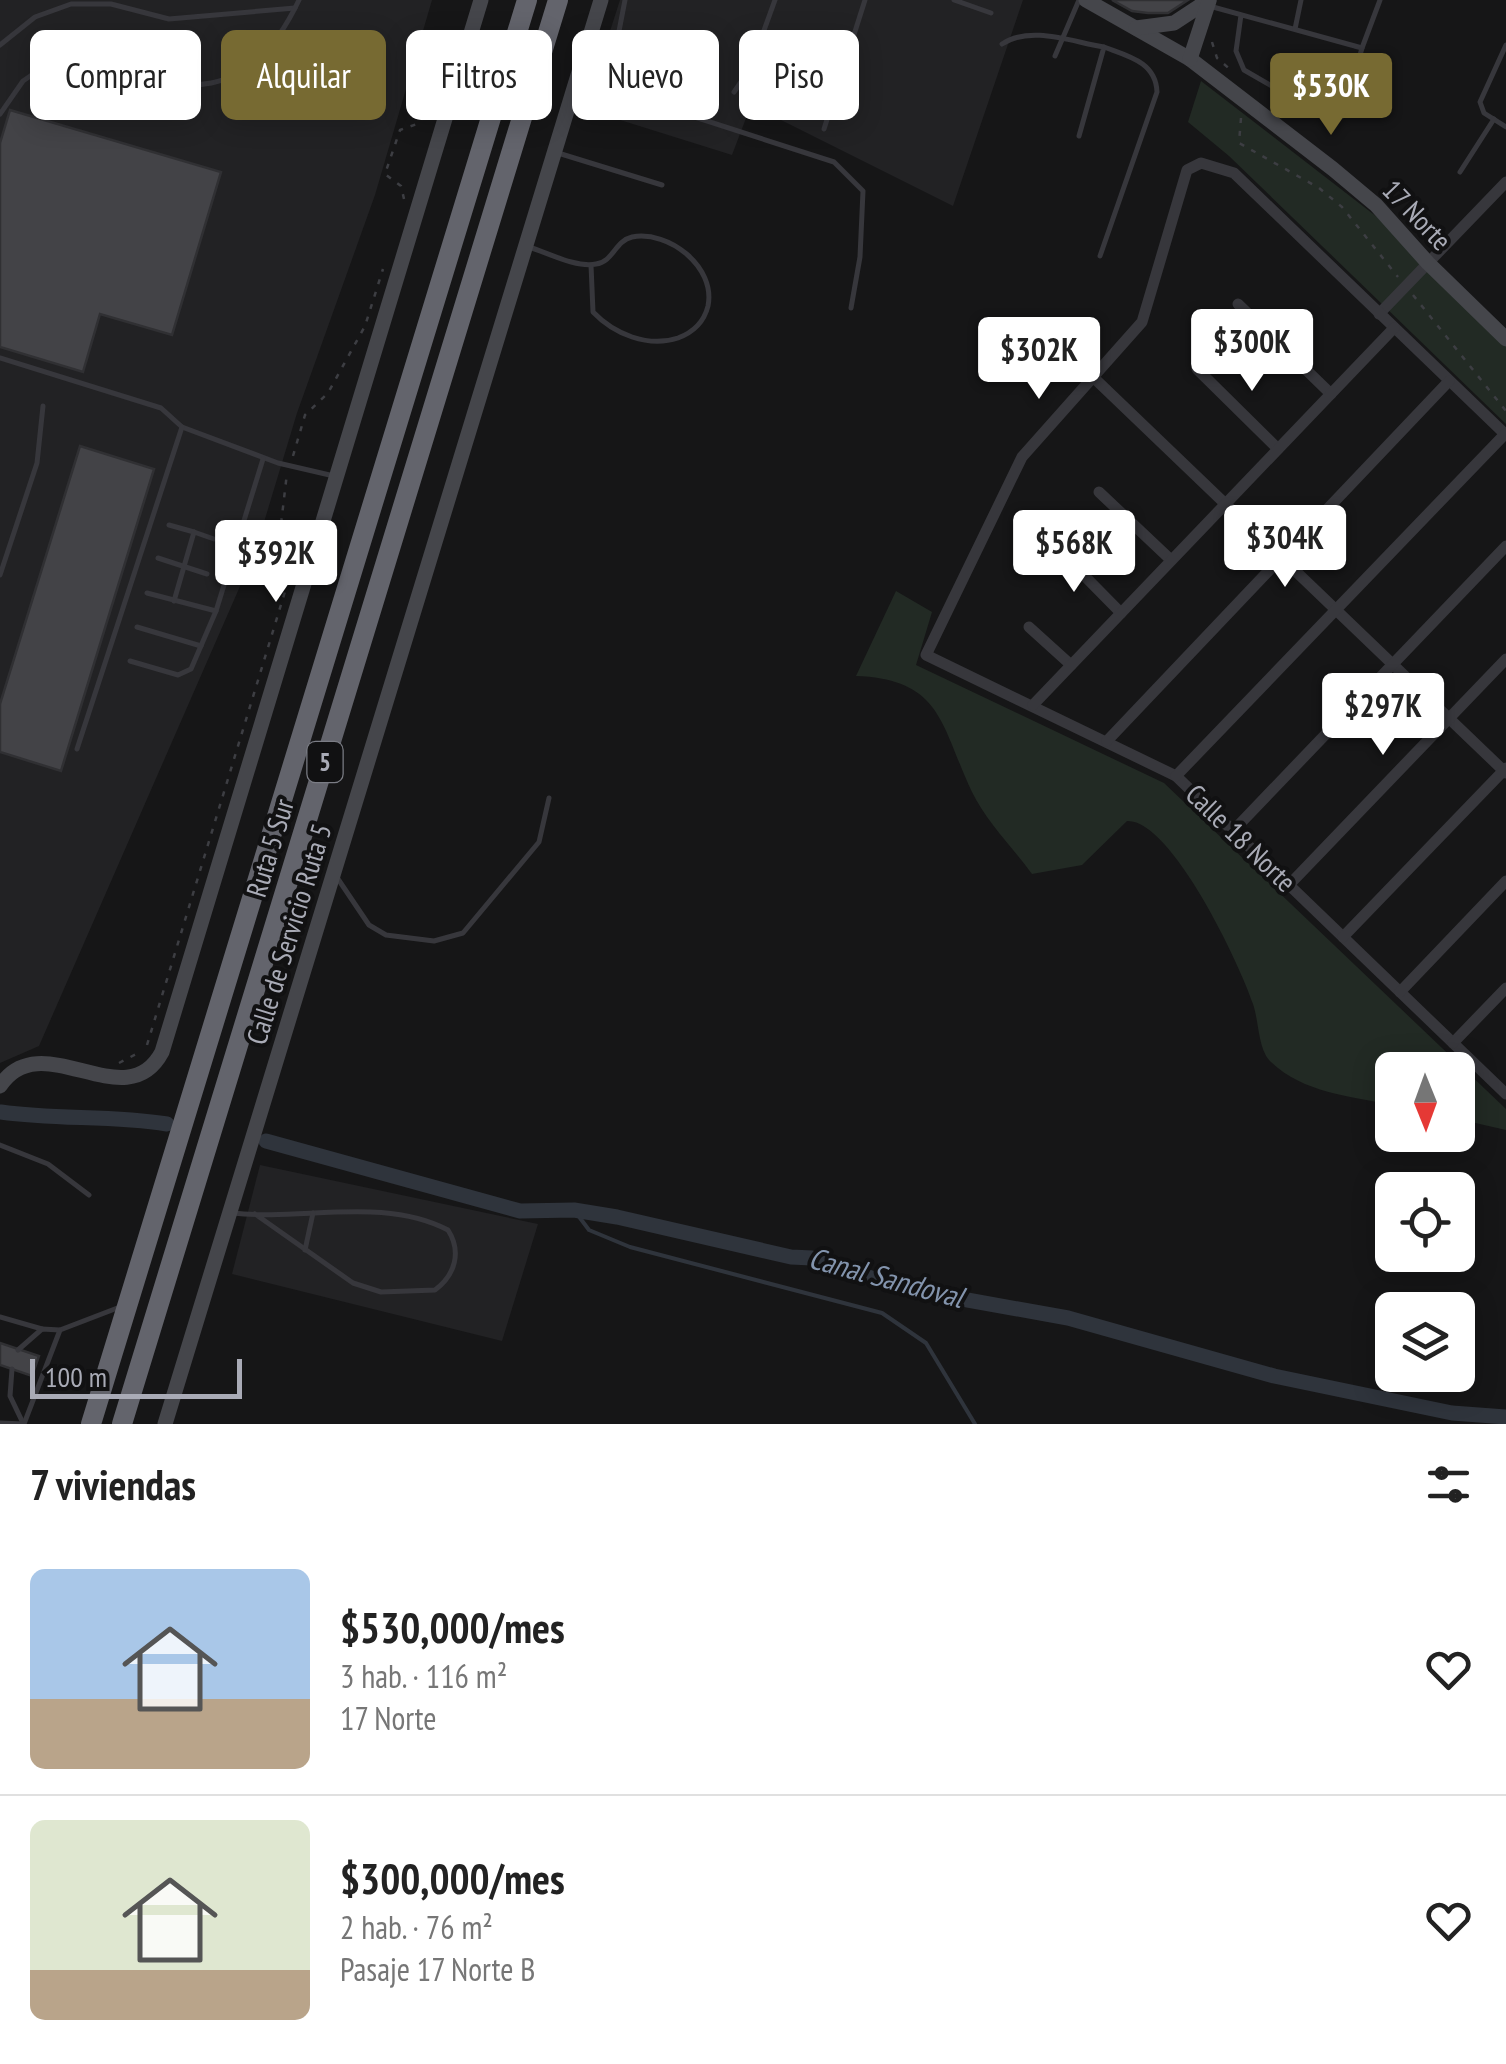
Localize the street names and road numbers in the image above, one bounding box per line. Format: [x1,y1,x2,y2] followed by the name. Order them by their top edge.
[1375,171,1460,258] street label: 17 Norte
[308,742,342,782] road number: 5
[1178,776,1305,900] street label: Calle 18 Norte
[237,794,302,901] street label: Ruta 5 Sur
[237,819,340,1049] street label: Calle de Servicio Ruta 5

